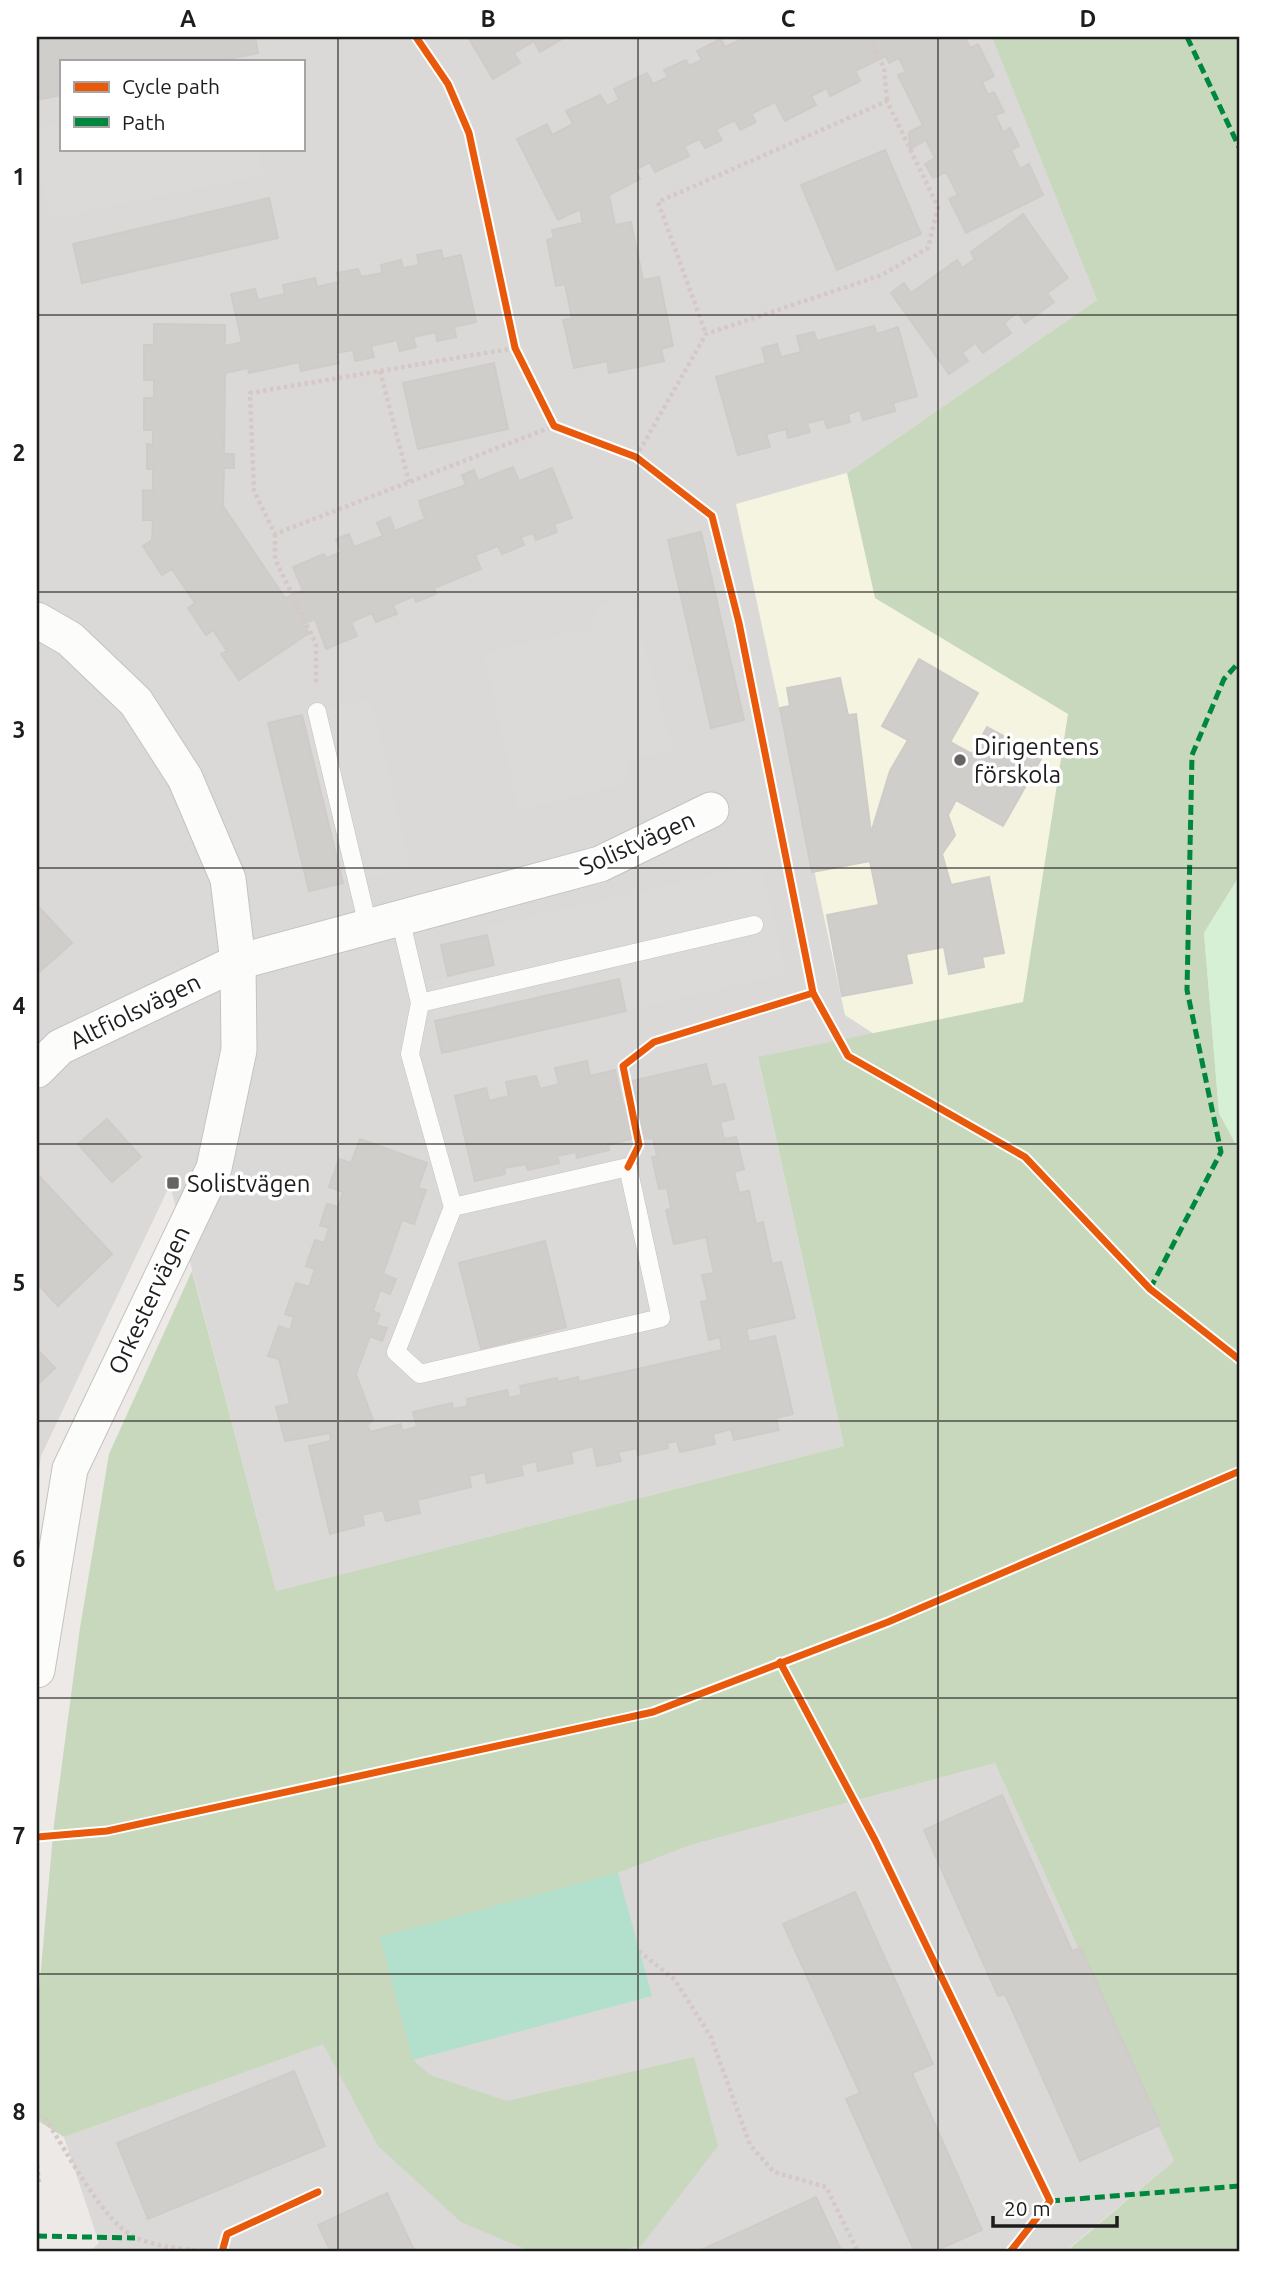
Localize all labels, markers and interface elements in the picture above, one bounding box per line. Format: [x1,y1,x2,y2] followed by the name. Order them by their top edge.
[180,6,196,31] text: A
[480,6,496,31] text: B
[781,6,796,31] text: C
[1080,6,1096,31] text: D
[60,60,304,150] legend
[122,74,220,98] text: Cycle path
[122,110,165,134] text: Path
[13,164,25,189] text: 1
[13,440,25,465] text: 2
[13,717,25,742] text: 3
[974,733,1099,788] place label: Dirigentens förskola
[952,752,968,768] marker: Dirigentens förskola
[575,806,699,880] street label: Solistvägen
[65,968,205,1054] street label: Altfiolsvägen
[13,993,26,1018] text: 4
[187,1170,310,1197] place label: Solistvägen
[165,1175,181,1191] marker: Solistvägen
[103,1222,195,1378] street label: Orkestervägen
[13,1270,25,1295] text: 5
[13,1546,26,1571] text: 6
[13,1823,25,1848] text: 7
[13,2099,25,2124] text: 8
[993,2184,1118,2228] scale bar
[1004,2196,1051,2220] text: 20 m

